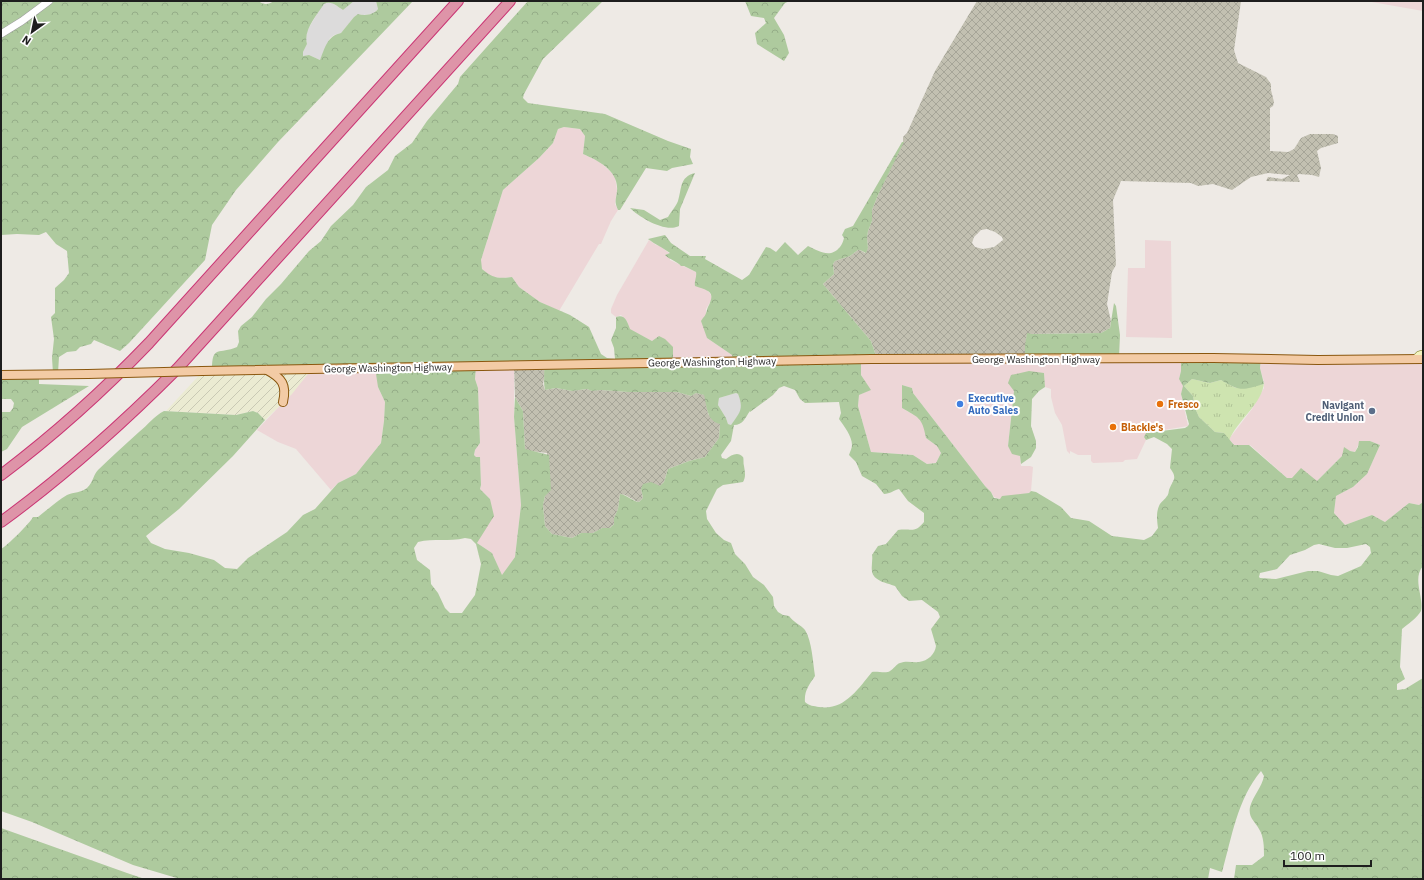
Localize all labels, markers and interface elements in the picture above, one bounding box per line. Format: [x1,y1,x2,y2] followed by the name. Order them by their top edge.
[12,12,52,52] north arrow
[19,32,34,48] text: N
[972,353,1100,366] street label: George Washington Highway
[648,354,776,370] street label: George Washington Highway
[324,360,452,376] street label: George Washington Highway
[968,392,1018,417] place label: Executive Auto Sales
[1168,398,1199,411] place label: Fresco
[955,399,965,409] marker: Executive Auto Sales
[1155,399,1165,409] marker: Fresco
[1305,399,1364,424] place label: Navigant Credit Union
[1367,406,1377,416] marker: Navigant Credit Union
[1121,421,1163,434] place label: Blackie's
[1108,422,1118,432] marker: Blackie's
[1284,842,1371,868] scale bar
[1290,848,1325,863] text: 100 m

